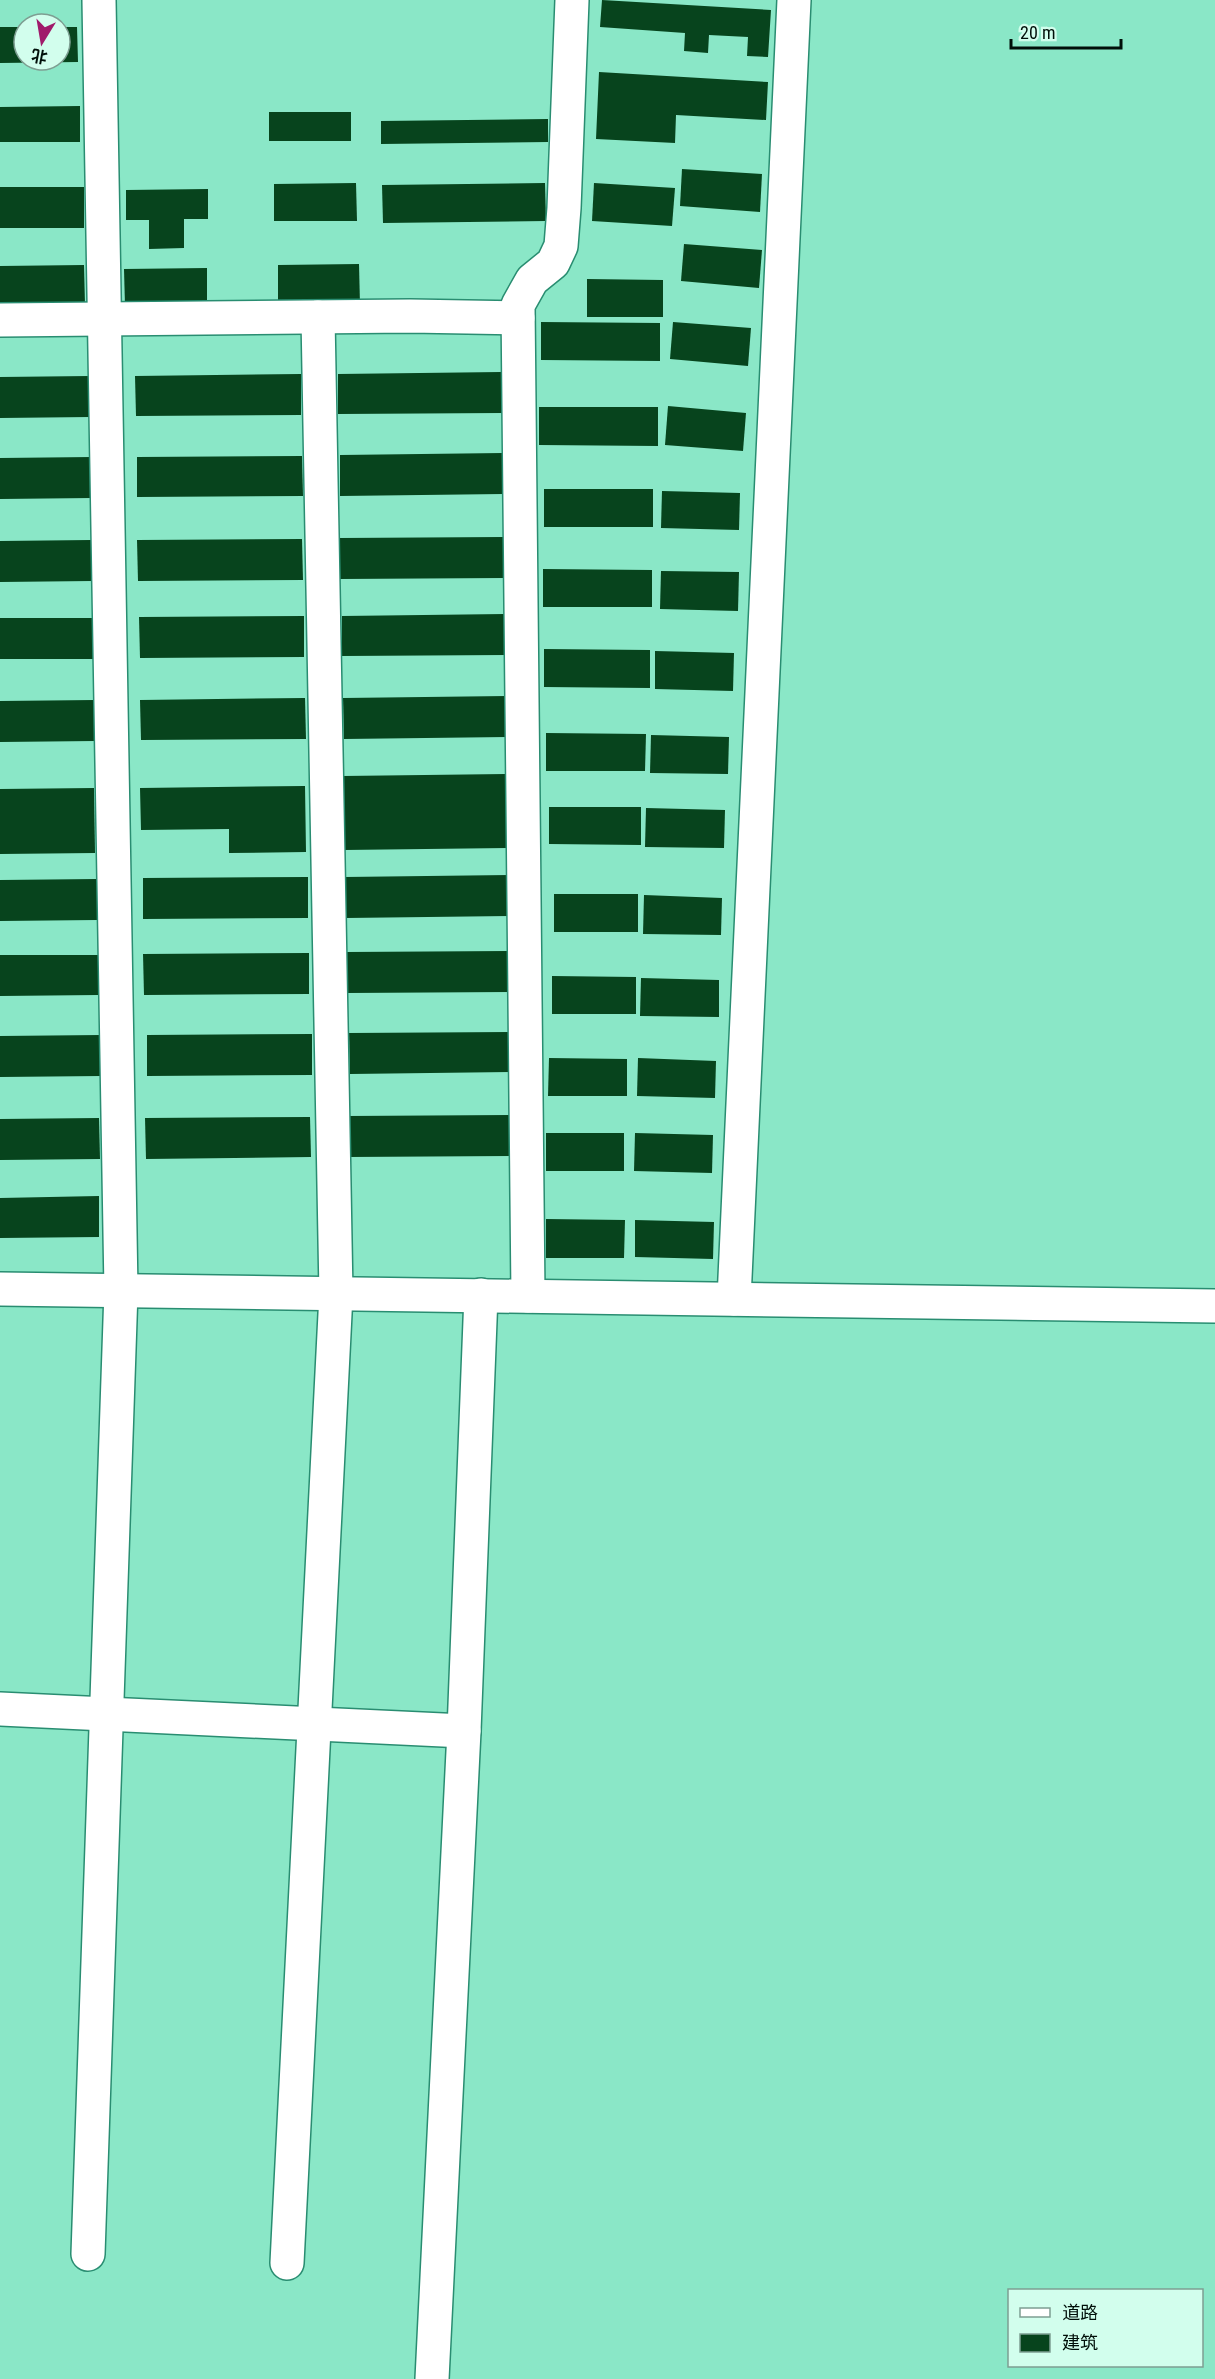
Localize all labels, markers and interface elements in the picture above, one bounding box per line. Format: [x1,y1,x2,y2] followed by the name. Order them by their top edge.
[12,12,72,72] north arrow
[1011,12,1120,50] scale bar
[1020,22,1055,43] text: 20 m
[30,45,49,67] text: 北
[1008,2289,1203,2367] legend
[1062,2302,1098,2323] text: 道路
[1062,2332,1098,2353] text: 建筑

